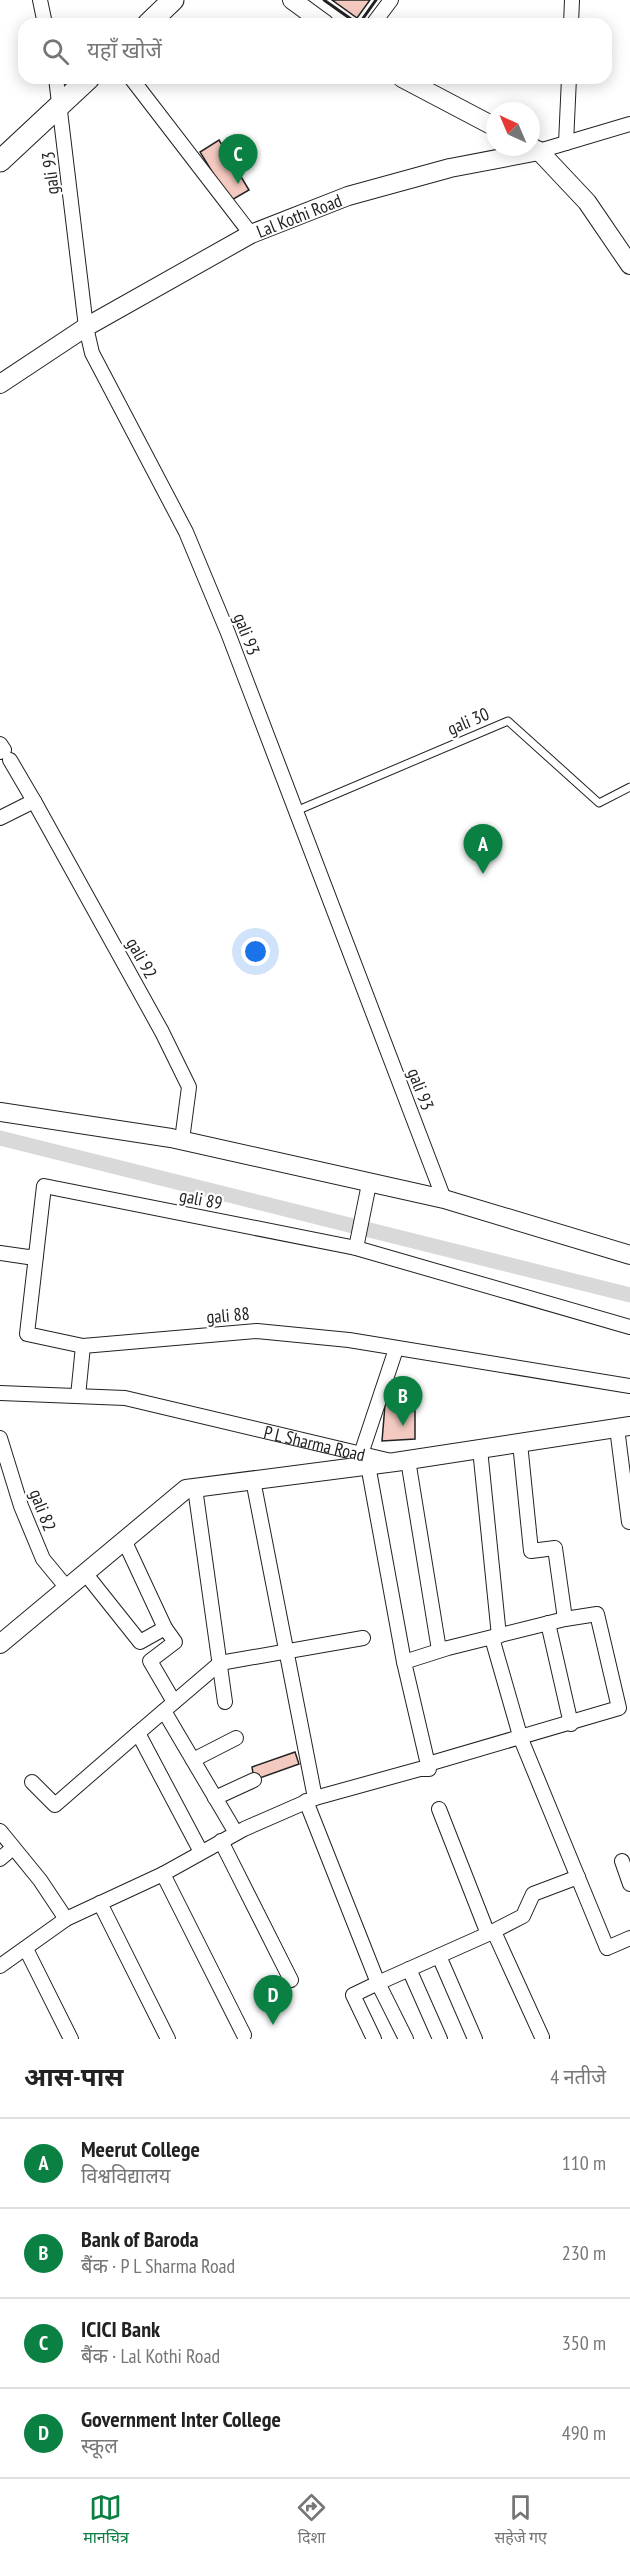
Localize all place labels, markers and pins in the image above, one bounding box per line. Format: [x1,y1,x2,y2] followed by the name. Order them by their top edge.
[218,134,258,184] pin: C
[464,824,502,874] pin: A
[384,1376,422,1426] pin: B
[254,1976,292,2025] pin: D

